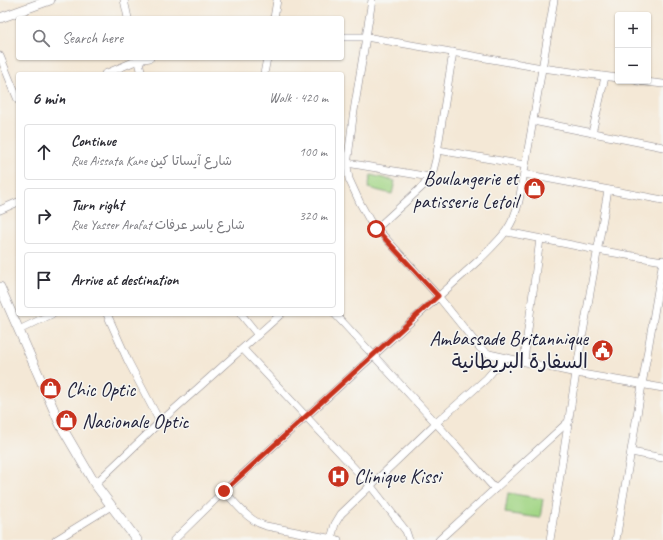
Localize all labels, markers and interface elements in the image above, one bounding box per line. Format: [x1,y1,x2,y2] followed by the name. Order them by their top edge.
[615,12,651,84] map controls
[615,12,651,48] button: +
[16,16,344,60] search box
[30,27,52,49] icon: search
[62,29,123,48] text: Search here
[615,48,651,84] button: −
[32,88,65,109] text: 6 min
[269,90,328,106] text: Walk · 420 m
[71,132,116,151] text: Continue
[33,141,55,163] icon: ahead
[299,144,327,160] text: 100 m
[71,153,232,169] text: Rue Aissata Kane شارع آيساتا كين
[413,166,522,214] place label: Boulangerie et patisserie Letoil
[521,176,547,202] shop icon: Boulangerie et patisserie Letoil
[71,196,124,215] text: Turn right
[33,205,55,227] icon: right
[299,208,327,224] text: 320 m
[71,217,245,233] text: Rue Yasser Arafat شارع ياسر عرفات
[367,220,385,238] route start
[33,269,55,291] icon: arrive
[71,271,178,290] text: Arrive at destination
[430,326,589,374] place label: Ambassade Britannique السفارة البريطانية
[590,337,616,363] public building icon: Ambassade Britannique السفارة البريطانية
[38,376,64,402] shop icon: Chic Optic
[66,377,136,402] place label: Chic Optic
[54,408,80,434] shop icon: Nacionale Optic
[82,409,189,434] place label: Nacionale Optic
[325,463,351,489] hospital icon: Clinique Kissi
[354,464,443,489] place label: Clinique Kissi
[215,482,233,500] route end

